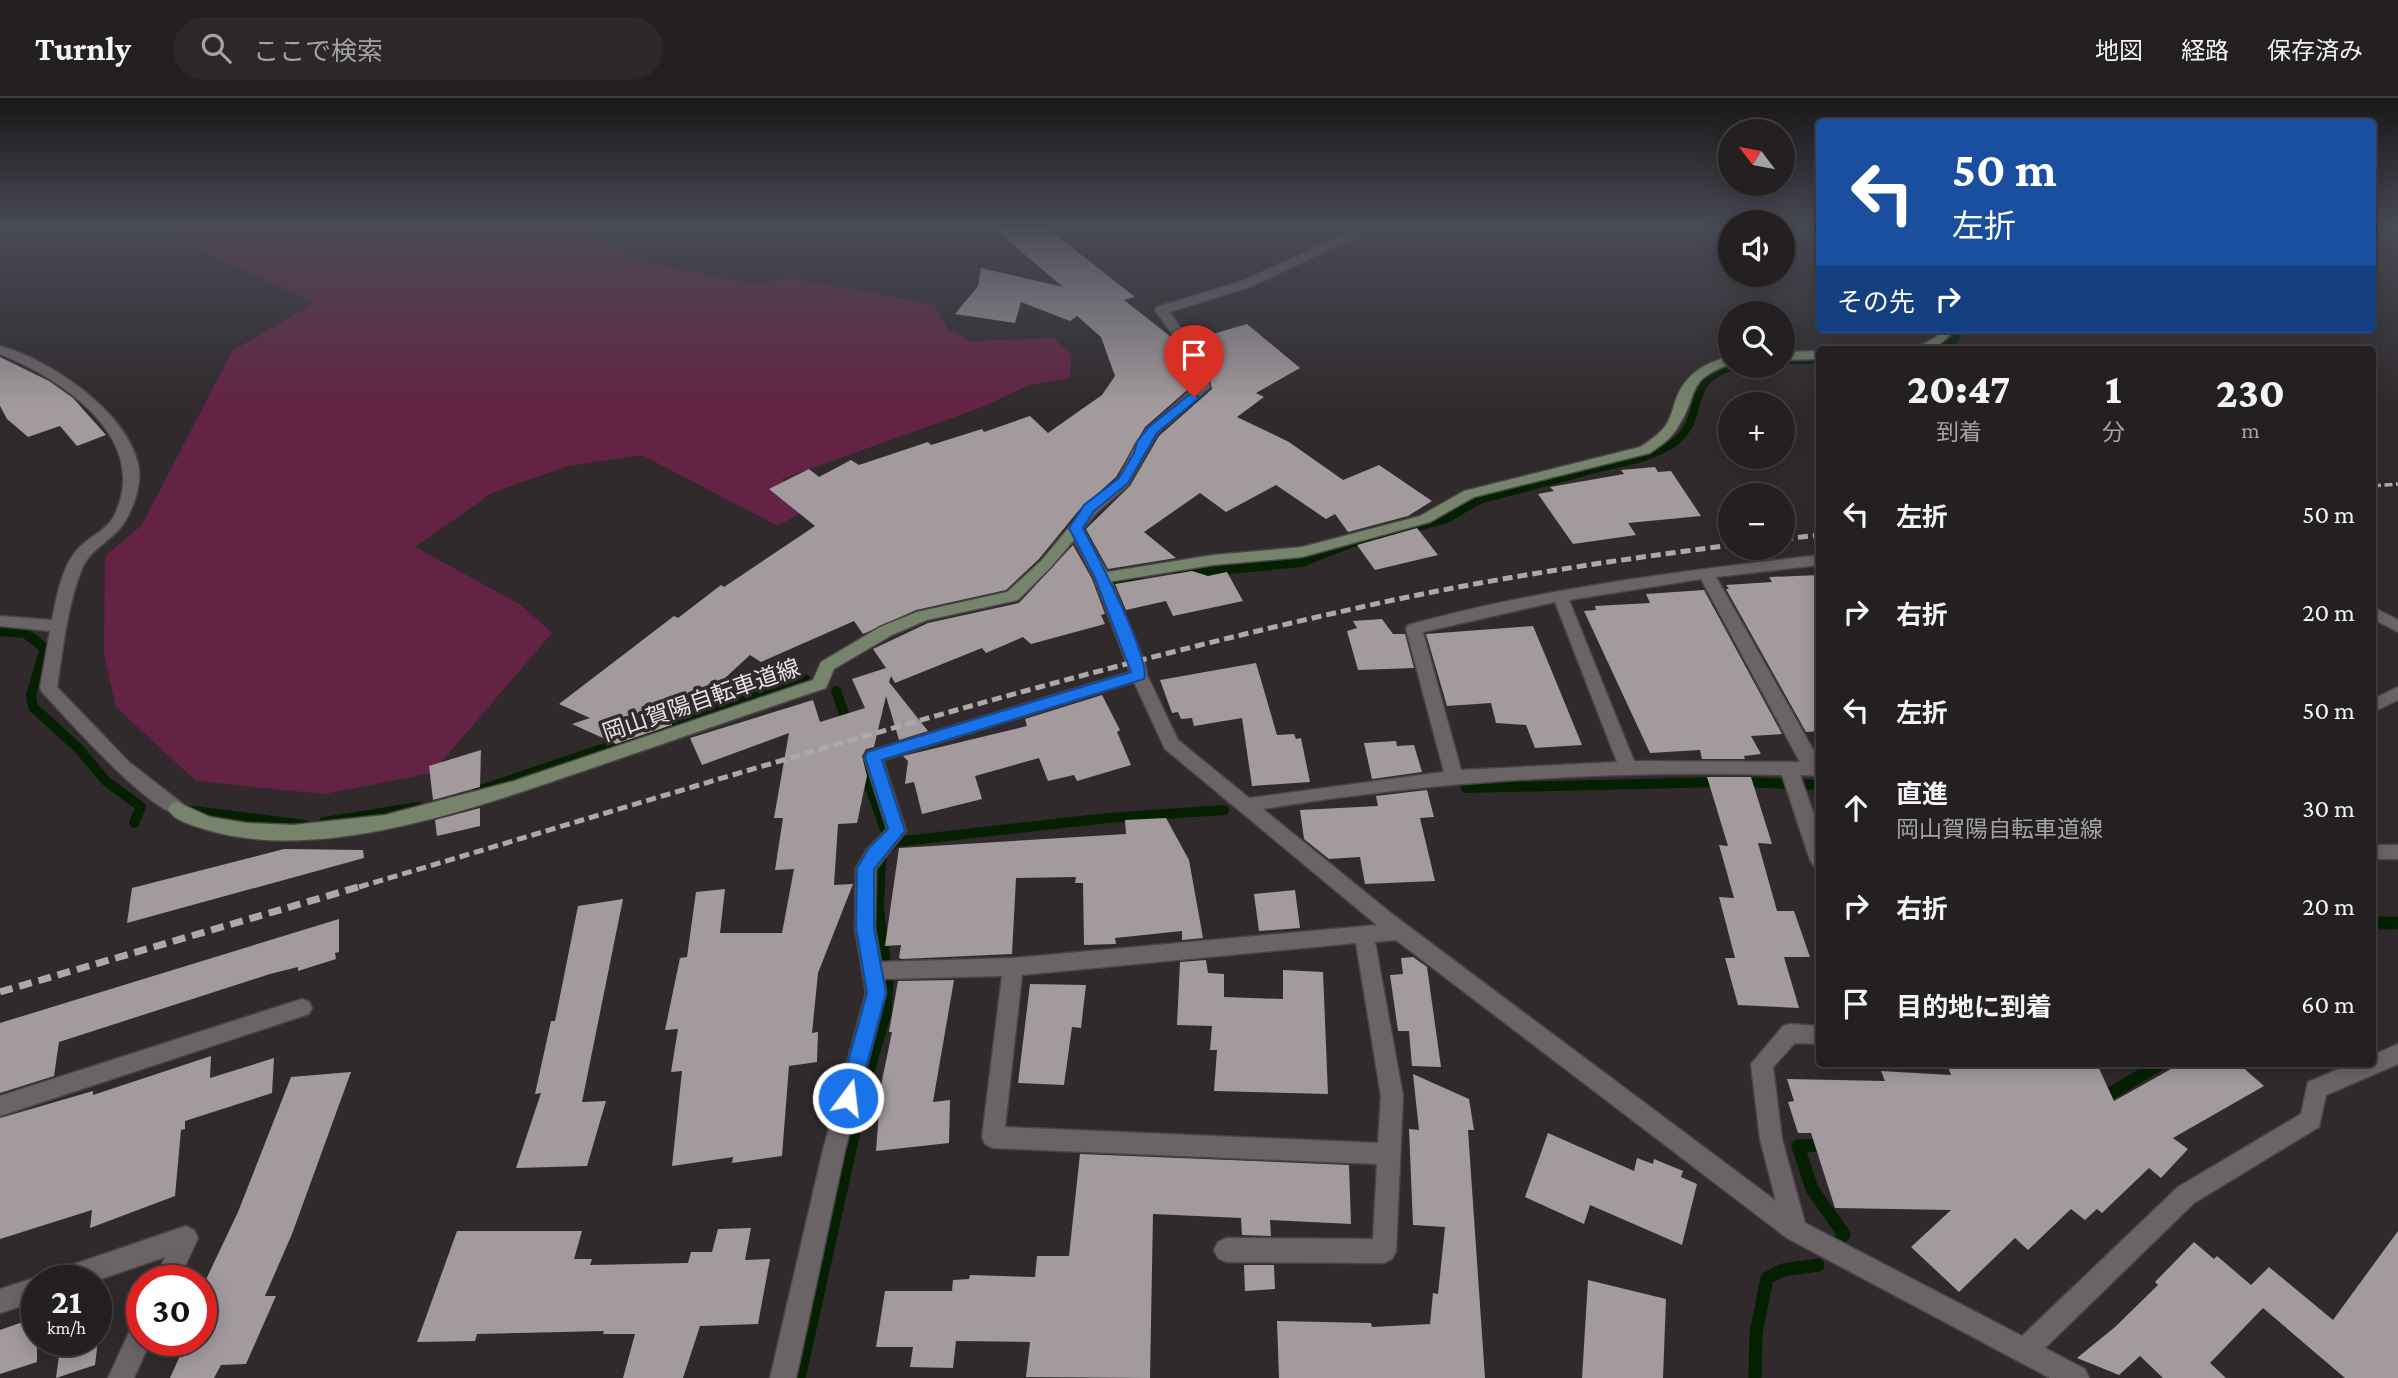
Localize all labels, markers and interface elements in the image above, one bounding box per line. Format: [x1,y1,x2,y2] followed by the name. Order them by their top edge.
[173,17,663,80] search box
[197,29,235,67] icon: search
[35,30,131,67] text: Turnly
[253,37,383,66] text: ここで検索
[2095,37,2143,64] text: 地図
[2181,37,2229,64] text: 経路
[2267,37,2363,64] text: 保存済み
[1718,119,1796,196] north arrow
[1718,119,1795,560] map controls
[1952,142,2057,197] text: 50 m
[1837,147,1928,238] icon: left
[1952,208,2016,244] text: 左折
[1718,210,1795,287] button: sound
[1929,280,1967,318] icon: right
[1837,288,1915,317] text: その先
[1718,301,1795,378] button: search
[1164,325,1224,397] pin
[1175,336,1213,374] icon: arrive
[1907,365,2011,412] text: 20:47
[2105,365,2121,412] text: 1
[2216,369,2285,416] text: 230
[1718,392,1795,469] button: +
[2241,417,2260,443] text: m
[1936,419,1982,445] text: 到着
[2102,419,2125,445] text: 分
[1718,483,1795,560] button: −
[1837,495,1875,533] icon: left
[2302,500,2355,529] text: 50 m
[1896,503,1948,532] text: 左折
[1837,593,1875,631] icon: right
[2302,598,2355,627] text: 20 m
[1896,601,1948,630] text: 右折
[599,654,803,746] street label: 岡山賀陽自転車道線
[1837,691,1875,729] icon: left
[2302,696,2355,725] text: 50 m
[1896,699,1948,728] text: 左折
[1896,780,1948,809] text: 直進
[1837,789,1875,827] icon: ahead
[2302,794,2355,823] text: 30 m
[1896,816,2103,842] text: 岡山賀陽自転車道線
[1837,887,1875,925] icon: right
[2302,892,2355,921] text: 20 m
[1896,895,1948,924] text: 右折
[1837,985,1875,1023] icon: arrive
[2301,990,2355,1019] text: 60 m
[1896,993,2052,1022] text: 目的地に到着
[811,1061,885,1135] position arrow
[126,1265,217,1356] speed limit sign: 30
[51,1282,82,1321] text: 21
[47,1318,86,1338] text: km/h

